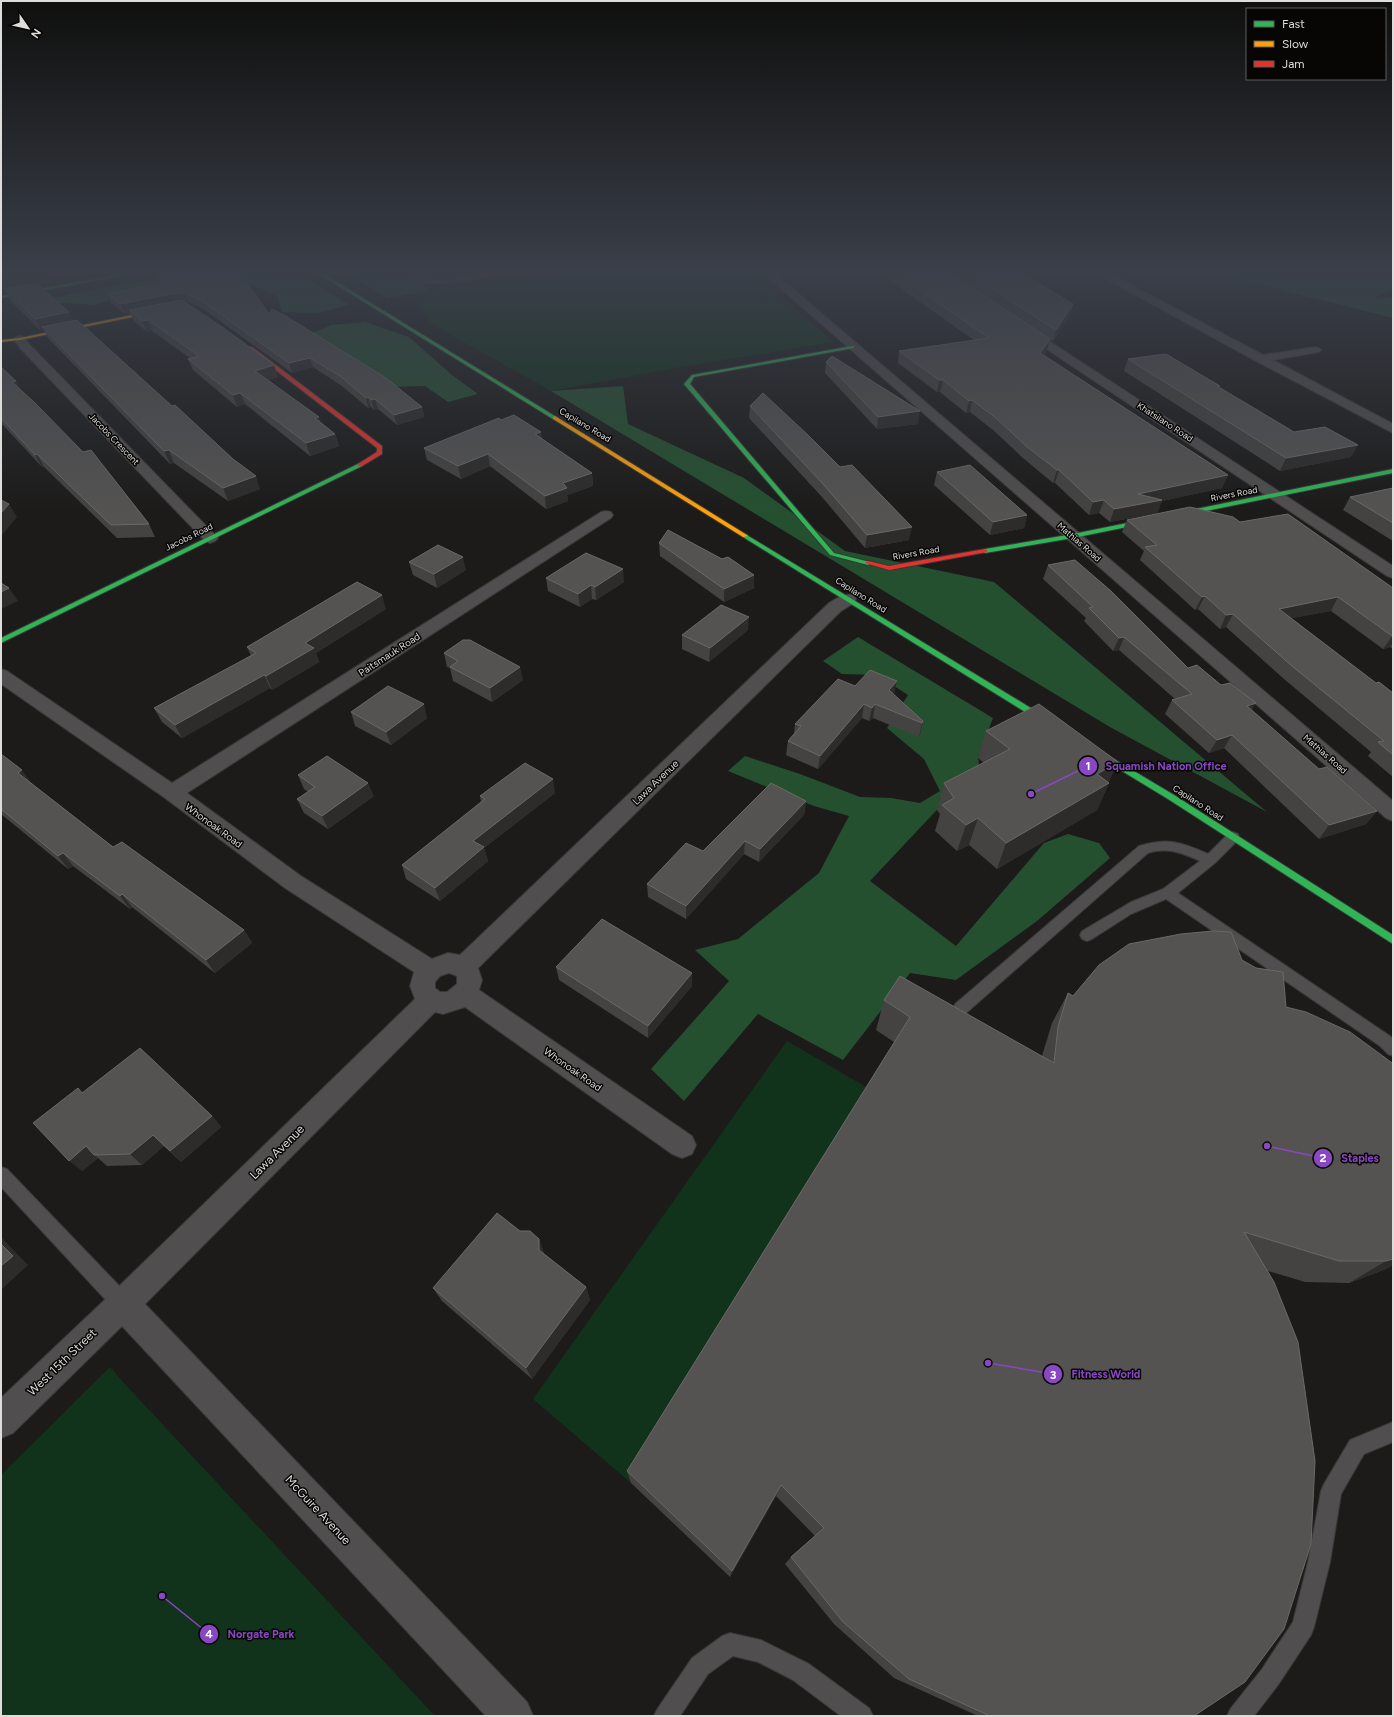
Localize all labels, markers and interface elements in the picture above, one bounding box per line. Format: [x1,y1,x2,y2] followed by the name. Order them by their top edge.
[8,8,48,48] north arrow
[1246,8,1386,80] legend
[1282,17,1305,31] text: Fast
[28,26,44,40] text: N
[1282,37,1309,51] text: Slow
[1282,57,1305,71] text: Jam
[1135,399,1195,444] street label: Khatsilano Road
[557,405,613,444] street label: Capilano Road
[87,410,142,467] street label: Jacobs Crescent
[1210,484,1258,503] street label: Rivers Road
[163,520,214,553] street label: Jacobs Road
[1055,520,1103,564] street label: Mathias Road
[892,543,940,562] street label: Rivers Road
[834,574,889,615] street label: Capilano Road
[356,630,423,679] street label: Paitsmauk Road
[1301,732,1349,776] street label: Mathias Road
[1078,755,1235,778] callout: Squamish Nation Office
[629,757,682,808] street label: Lawa Avenue
[1085,759,1091,773] text: 1
[1106,760,1227,773] text: Squamish Nation Office
[1171,782,1226,823] street label: Capilano Road
[182,800,245,851] street label: Whonoak Road
[541,1045,604,1094] street label: Whonoak Road
[247,1122,307,1182] street label: Lawa Avenue
[1313,1147,1386,1170] callout: Staples
[1320,1151,1327,1165] text: 2
[1341,1152,1379,1165] text: Staples
[25,1325,100,1398] street label: West 15th Street
[1043,1363,1148,1386] callout: Fitness World
[1050,1368,1057,1382] text: 3
[1072,1368,1140,1381] text: Fitness World
[282,1473,354,1548] street label: McGuire Avenue
[199,1623,302,1646] callout: Norgate Park
[205,1627,213,1641] text: 4
[227,1628,295,1641] text: Norgate Park

